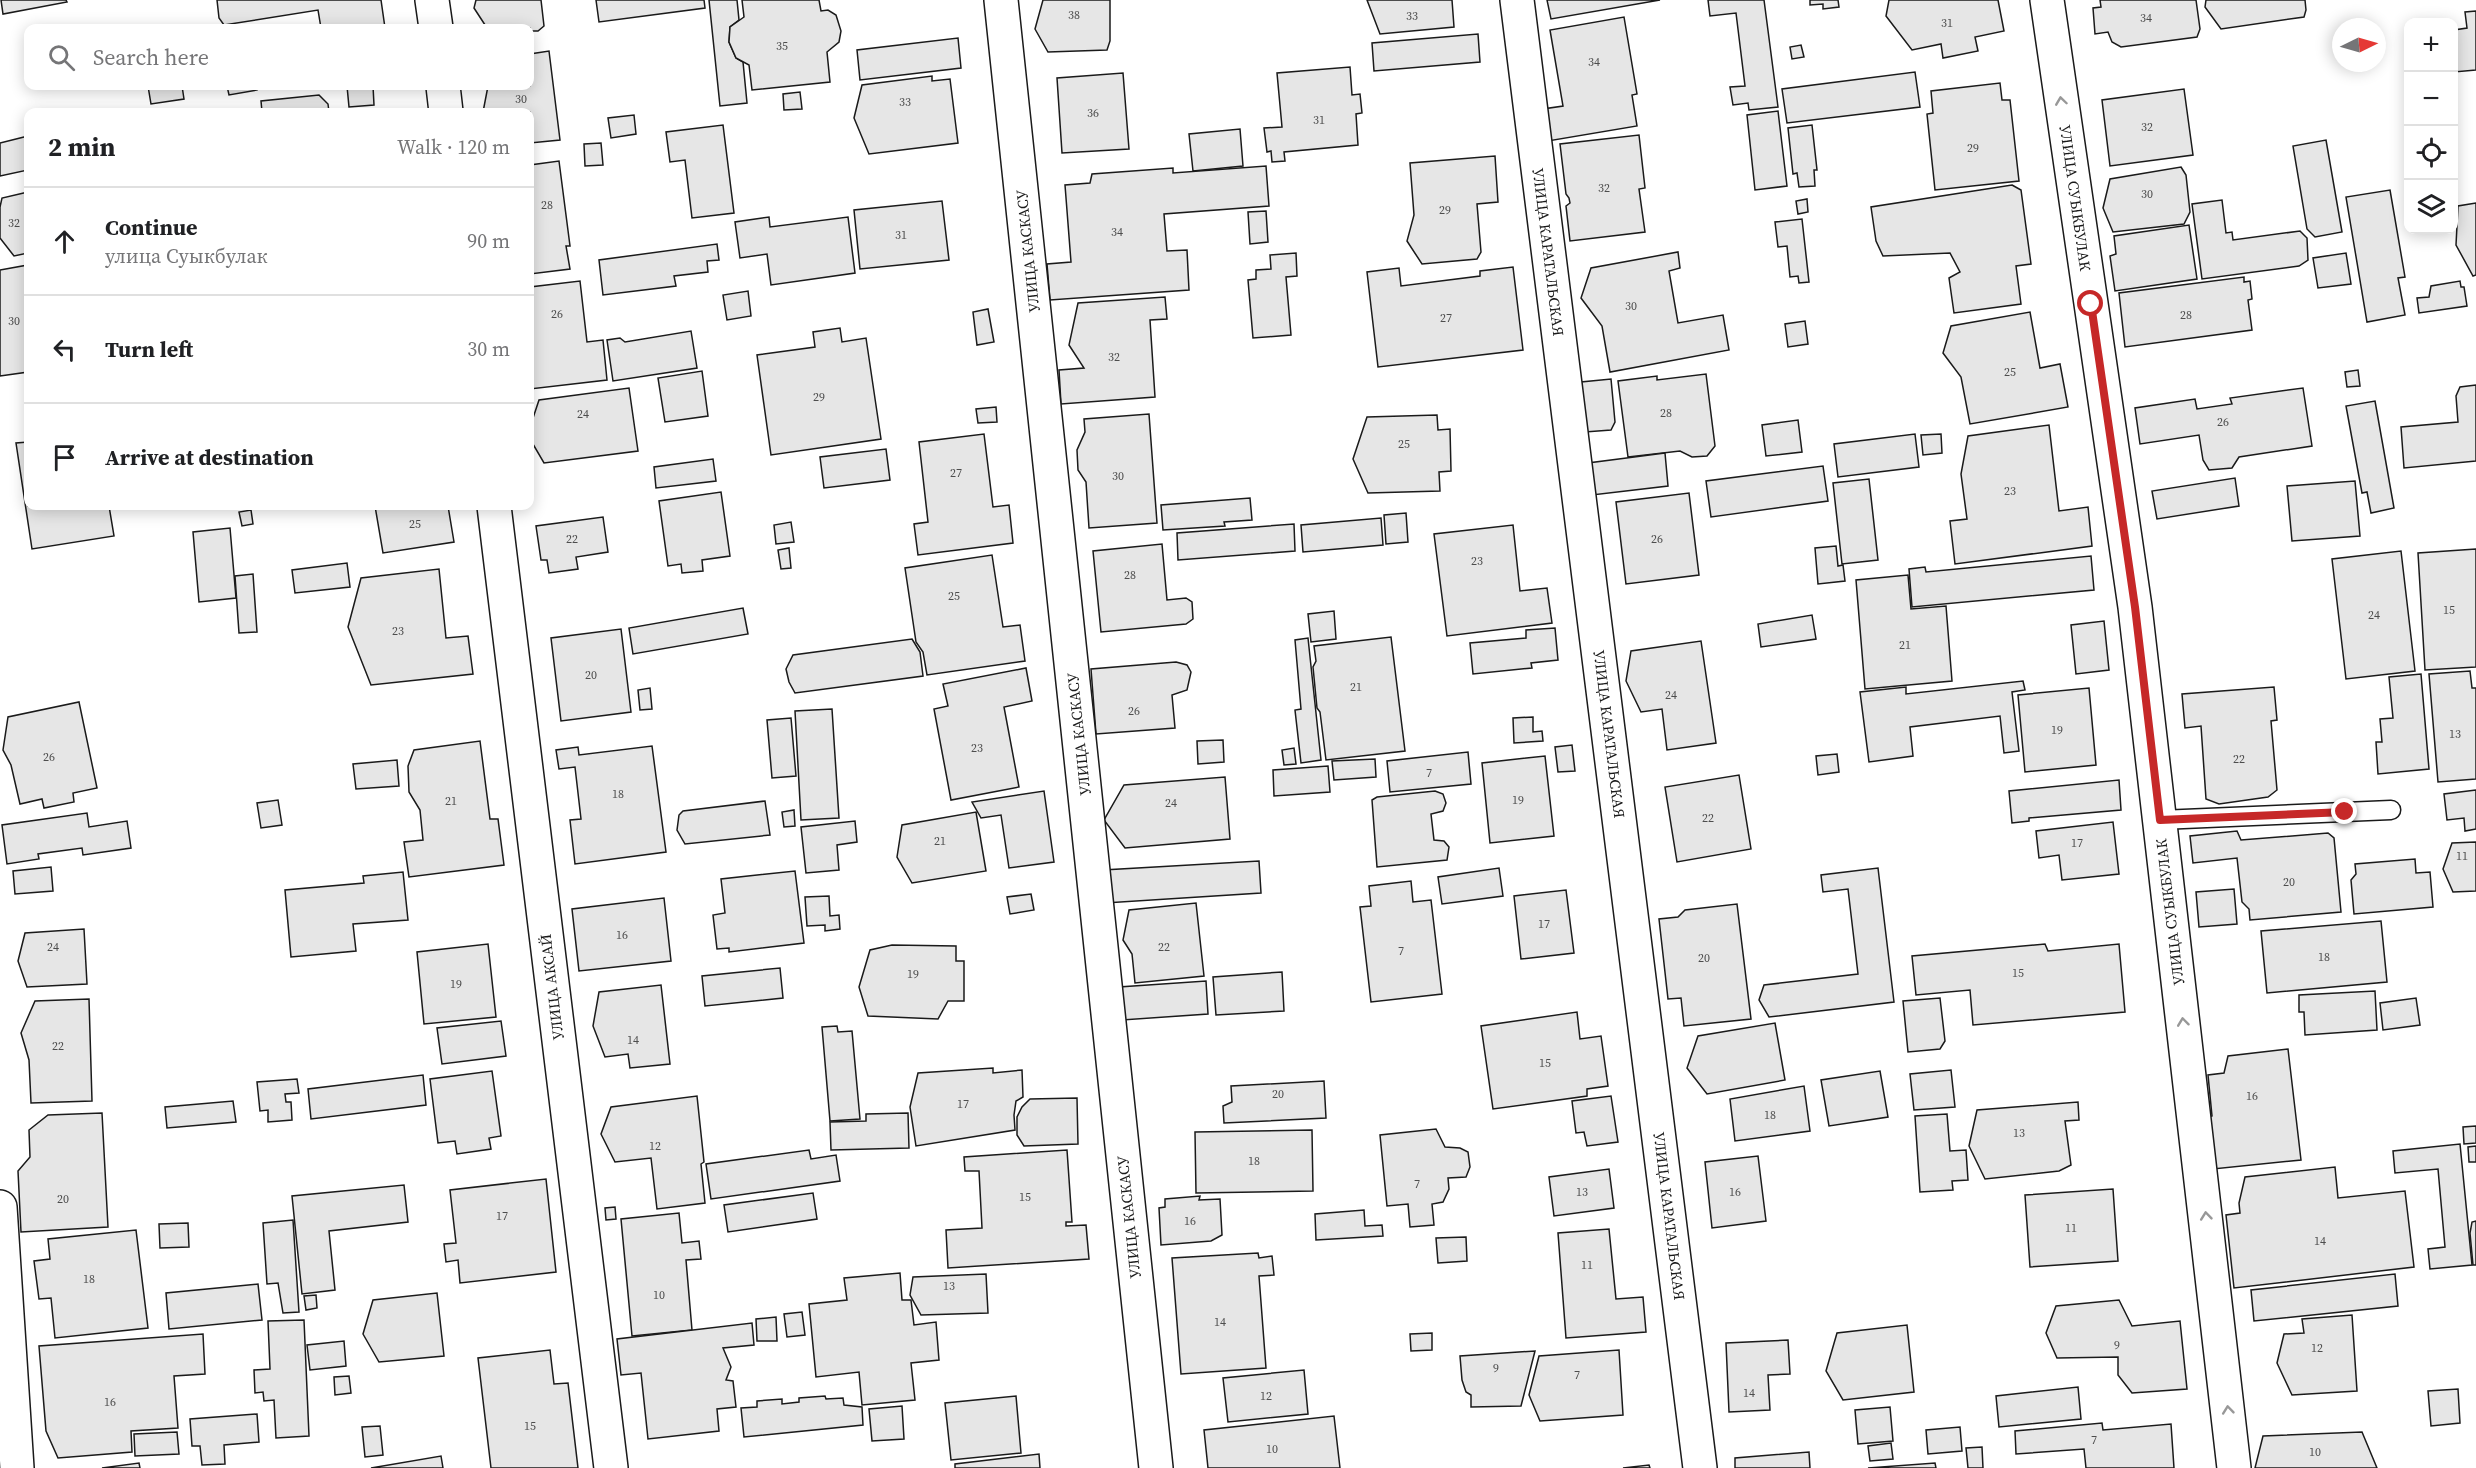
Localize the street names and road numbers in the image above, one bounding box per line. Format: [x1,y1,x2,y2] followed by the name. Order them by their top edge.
[2055,124,2096,272] street label: УЛИЦА СУЫКБУЛАК
[1528,167,1569,337] street label: УЛИЦА КАРАТАЛЬСКАЯ
[1011,189,1044,314] street label: УЛИЦА КАСКАСУ
[1589,649,1630,819] street label: УЛИЦА КАРАТАЛЬСКАЯ
[1062,672,1095,797] street label: УЛИЦА КАСКАСУ
[2150,838,2189,986] street label: УЛИЦА СУЫКБУЛАК
[535,933,568,1041] street label: УЛИЦА АКСАЙ
[1649,1131,1690,1301] street label: УЛИЦА КАРАТАЛЬСКАЯ
[1112,1155,1145,1280] street label: УЛИЦА КАСКАСУ

